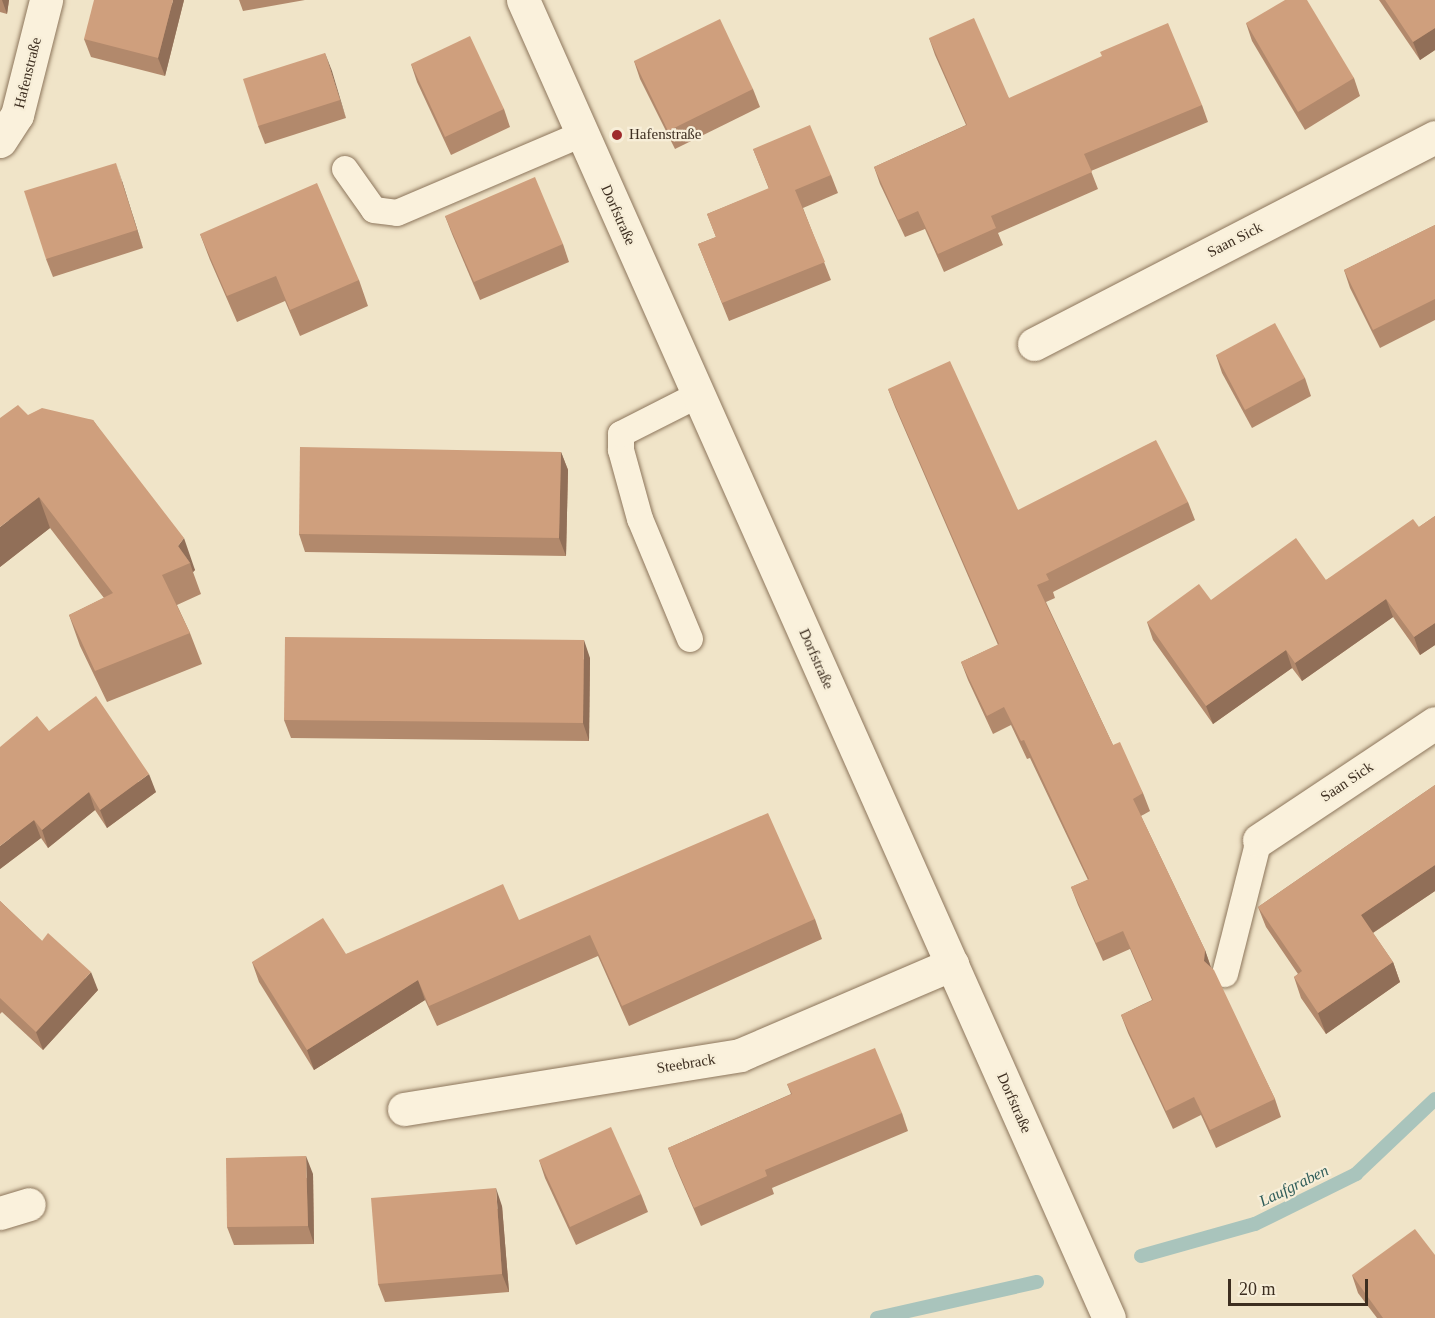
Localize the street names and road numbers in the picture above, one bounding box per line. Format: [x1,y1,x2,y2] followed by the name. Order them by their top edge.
[11,36,45,110] street label: Hafenstraße
[597,182,639,248] street label: Dorfstraße
[1204,218,1266,262] street label: Saan Sick
[795,626,837,692] street label: Dorfstraße
[1317,758,1377,806] street label: Saan Sick
[655,1050,717,1078] street label: Steebrack
[993,1070,1035,1136] street label: Dorfstraße

